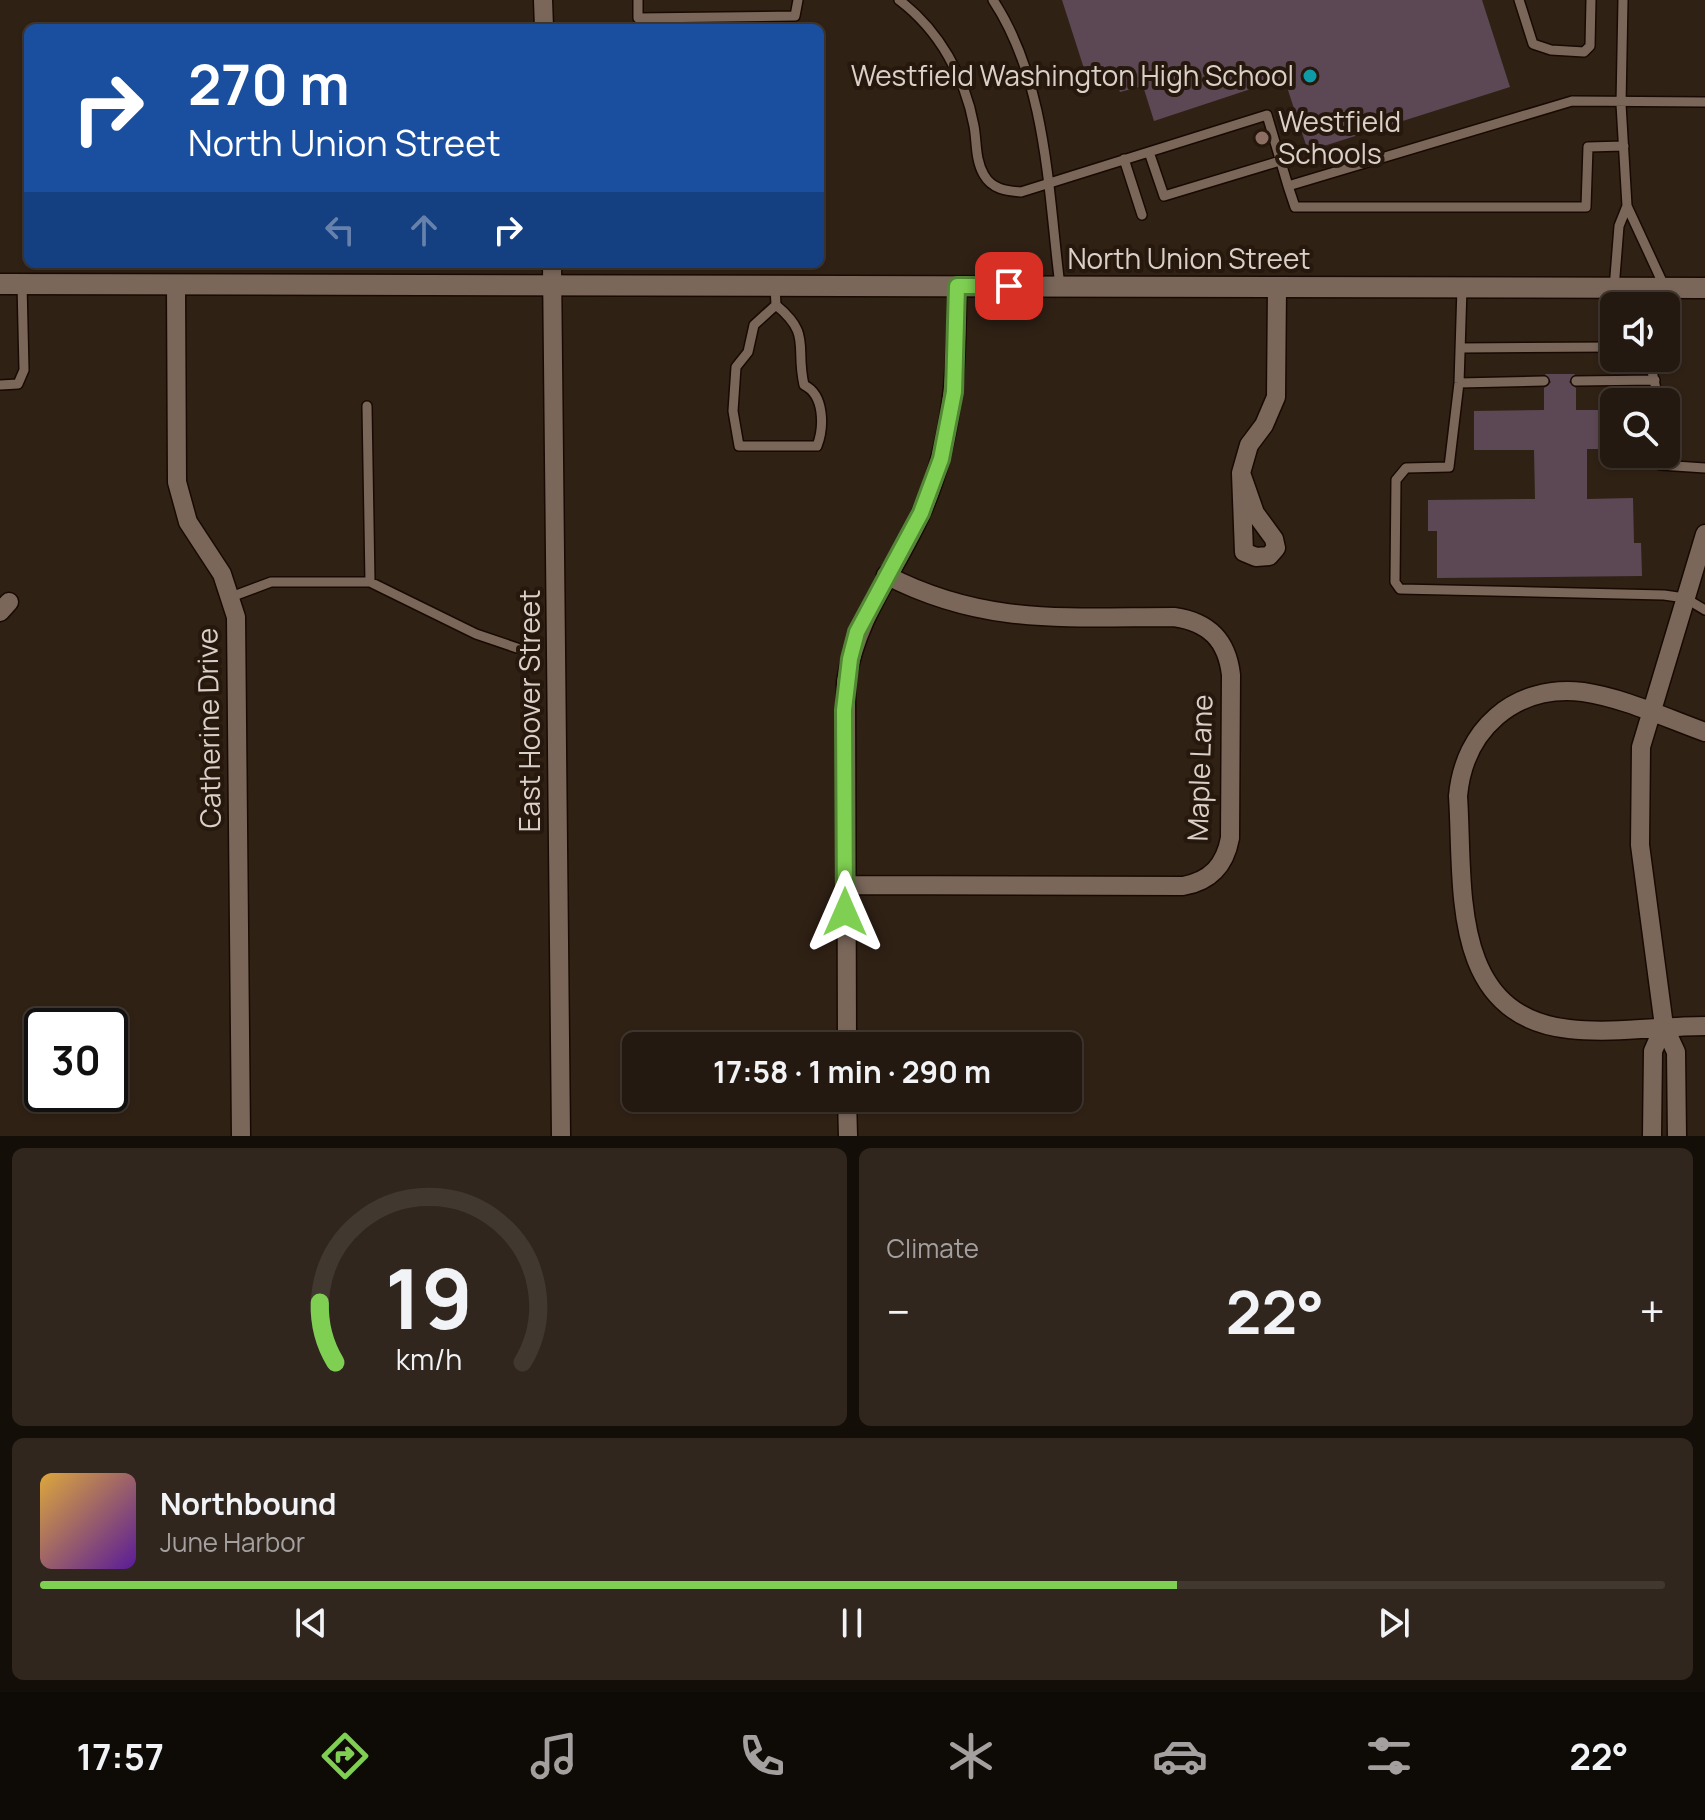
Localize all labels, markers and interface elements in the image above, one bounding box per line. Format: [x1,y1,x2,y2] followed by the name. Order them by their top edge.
[188,45,350,122] text: 270 m
[56,56,160,160] icon: right
[851,56,1294,94] place label: Westfield Washington High School
[1301,67,1319,85] marker: Westfield Washington High School
[1278,102,1401,172] place label: Westfield Schools
[188,118,501,167] text: North Union Street
[1253,129,1271,147] marker: Westfield Schools
[318,208,362,252] icon: left
[402,208,446,252] icon: ahead
[486,208,530,252] icon: right
[1067,239,1311,277] street label: North Union Street
[975,252,1043,320] pin
[987,264,1031,308] icon: arrive
[1600,292,1680,468] map controls
[1600,292,1680,372] button: sound
[1600,388,1680,468] button: search
[510,590,548,832] street label: East Hoover Street
[187,627,229,829] street label: Catherine Drive
[1177,694,1221,842] street label: Maple Lane
[803,870,887,954] position arrow
[24,1008,128,1112] speed limit sign: 30
[713,1051,991,1092] text: 17:58 · 1 min · 290 m
[887,1230,979,1266] text: Climate
[385,1240,473,1354] text: 19
[1226,1270,1324,1352] text: 22°
[887,1281,910,1341] text: −
[1640,1281,1665,1341] text: +
[396,1340,462,1379] text: km/h
[160,1483,337,1524] text: Northbound
[160,1524,305,1560] text: June Harbor
[289,1601,333,1645] icon: previous
[830,1601,874,1645] icon: pause
[1372,1601,1416,1645] icon: next
[317,1728,373,1784] icon: directions
[526,1728,582,1784] icon: music
[734,1728,790,1784] icon: phone
[943,1728,999,1784] icon: climate
[1152,1728,1208,1784] icon: car
[1361,1728,1417,1784] icon: filters
[76,1732,164,1781] text: 17:57
[1569,1732,1629,1781] text: 22°

